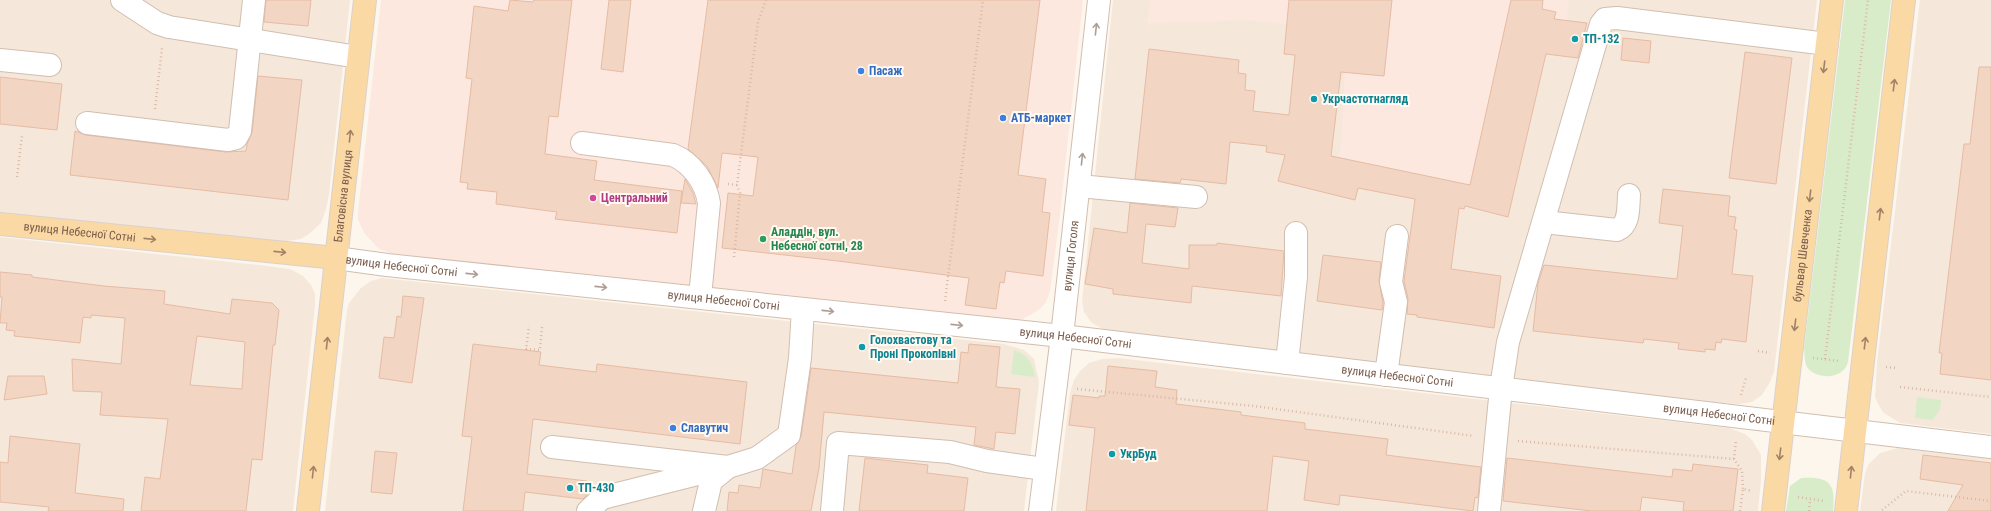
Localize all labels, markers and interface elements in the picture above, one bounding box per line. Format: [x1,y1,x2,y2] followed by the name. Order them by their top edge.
[1092,23,1100,36] one-way arrow
[1583,32,1619,46] place label: ТП-132
[1570,34,1580,44] marker: ТП-132
[1821,60,1828,73] one-way arrow
[869,64,902,78] place label: Пасаж
[856,66,866,76] marker: Пасаж
[1891,79,1898,92] one-way arrow
[1322,92,1408,106] place label: Укрчастотнагляд
[1309,94,1319,104] marker: Укрчастотнагляд
[1011,111,1072,125] place label: АТБ-маркет
[998,113,1008,123] marker: АТБ-маркет
[346,130,354,143] one-way arrow
[331,149,355,243] street label: Благовісна вулиця
[1078,153,1086,166] one-way arrow
[1806,189,1813,202] one-way arrow
[601,191,668,205] place label: Центральний
[588,193,598,203] marker: Центральний
[1790,208,1815,303] street label: бульвар Шевченка
[1876,208,1883,221] one-way arrow
[23,219,136,245] street label: вулиця Небесної Сотні
[1060,220,1082,292] street label: вулиця Гоголя
[771,225,863,253] place label: Аладдін, вул. Небесної сотні, 28
[758,234,768,244] marker: Аладдін, вул. Небесної сотні, 28
[143,236,156,243] one-way arrow
[273,249,286,256] one-way arrow
[345,252,458,279] street label: вулиця Небесної Сотні
[465,270,478,278] one-way arrow
[594,283,607,291] one-way arrow
[667,288,780,313] street label: вулиця Небесної Сотні
[821,308,834,315] one-way arrow
[1791,318,1799,331] one-way arrow
[950,321,963,329] one-way arrow
[1019,325,1132,351] street label: вулиця Небесної Сотні
[870,333,956,361] place label: Голохвастову та Проні Прокопівні
[323,337,331,350] one-way arrow
[1861,337,1869,350] one-way arrow
[857,342,867,352] marker: Голохвастову та Проні Прокопівні
[1341,362,1454,390] street label: вулиця Небесної Сотні
[1662,401,1776,428] street label: вулиця Небесної Сотні
[681,421,728,435] place label: Славутич
[668,423,678,433] marker: Славутич
[1120,447,1157,461] place label: УкрБуд
[1776,447,1784,460] one-way arrow
[1107,449,1117,459] marker: УкрБуд
[309,466,316,479] one-way arrow
[1847,466,1855,479] one-way arrow
[578,481,614,495] place label: ТП-430
[565,483,575,493] marker: ТП-430

